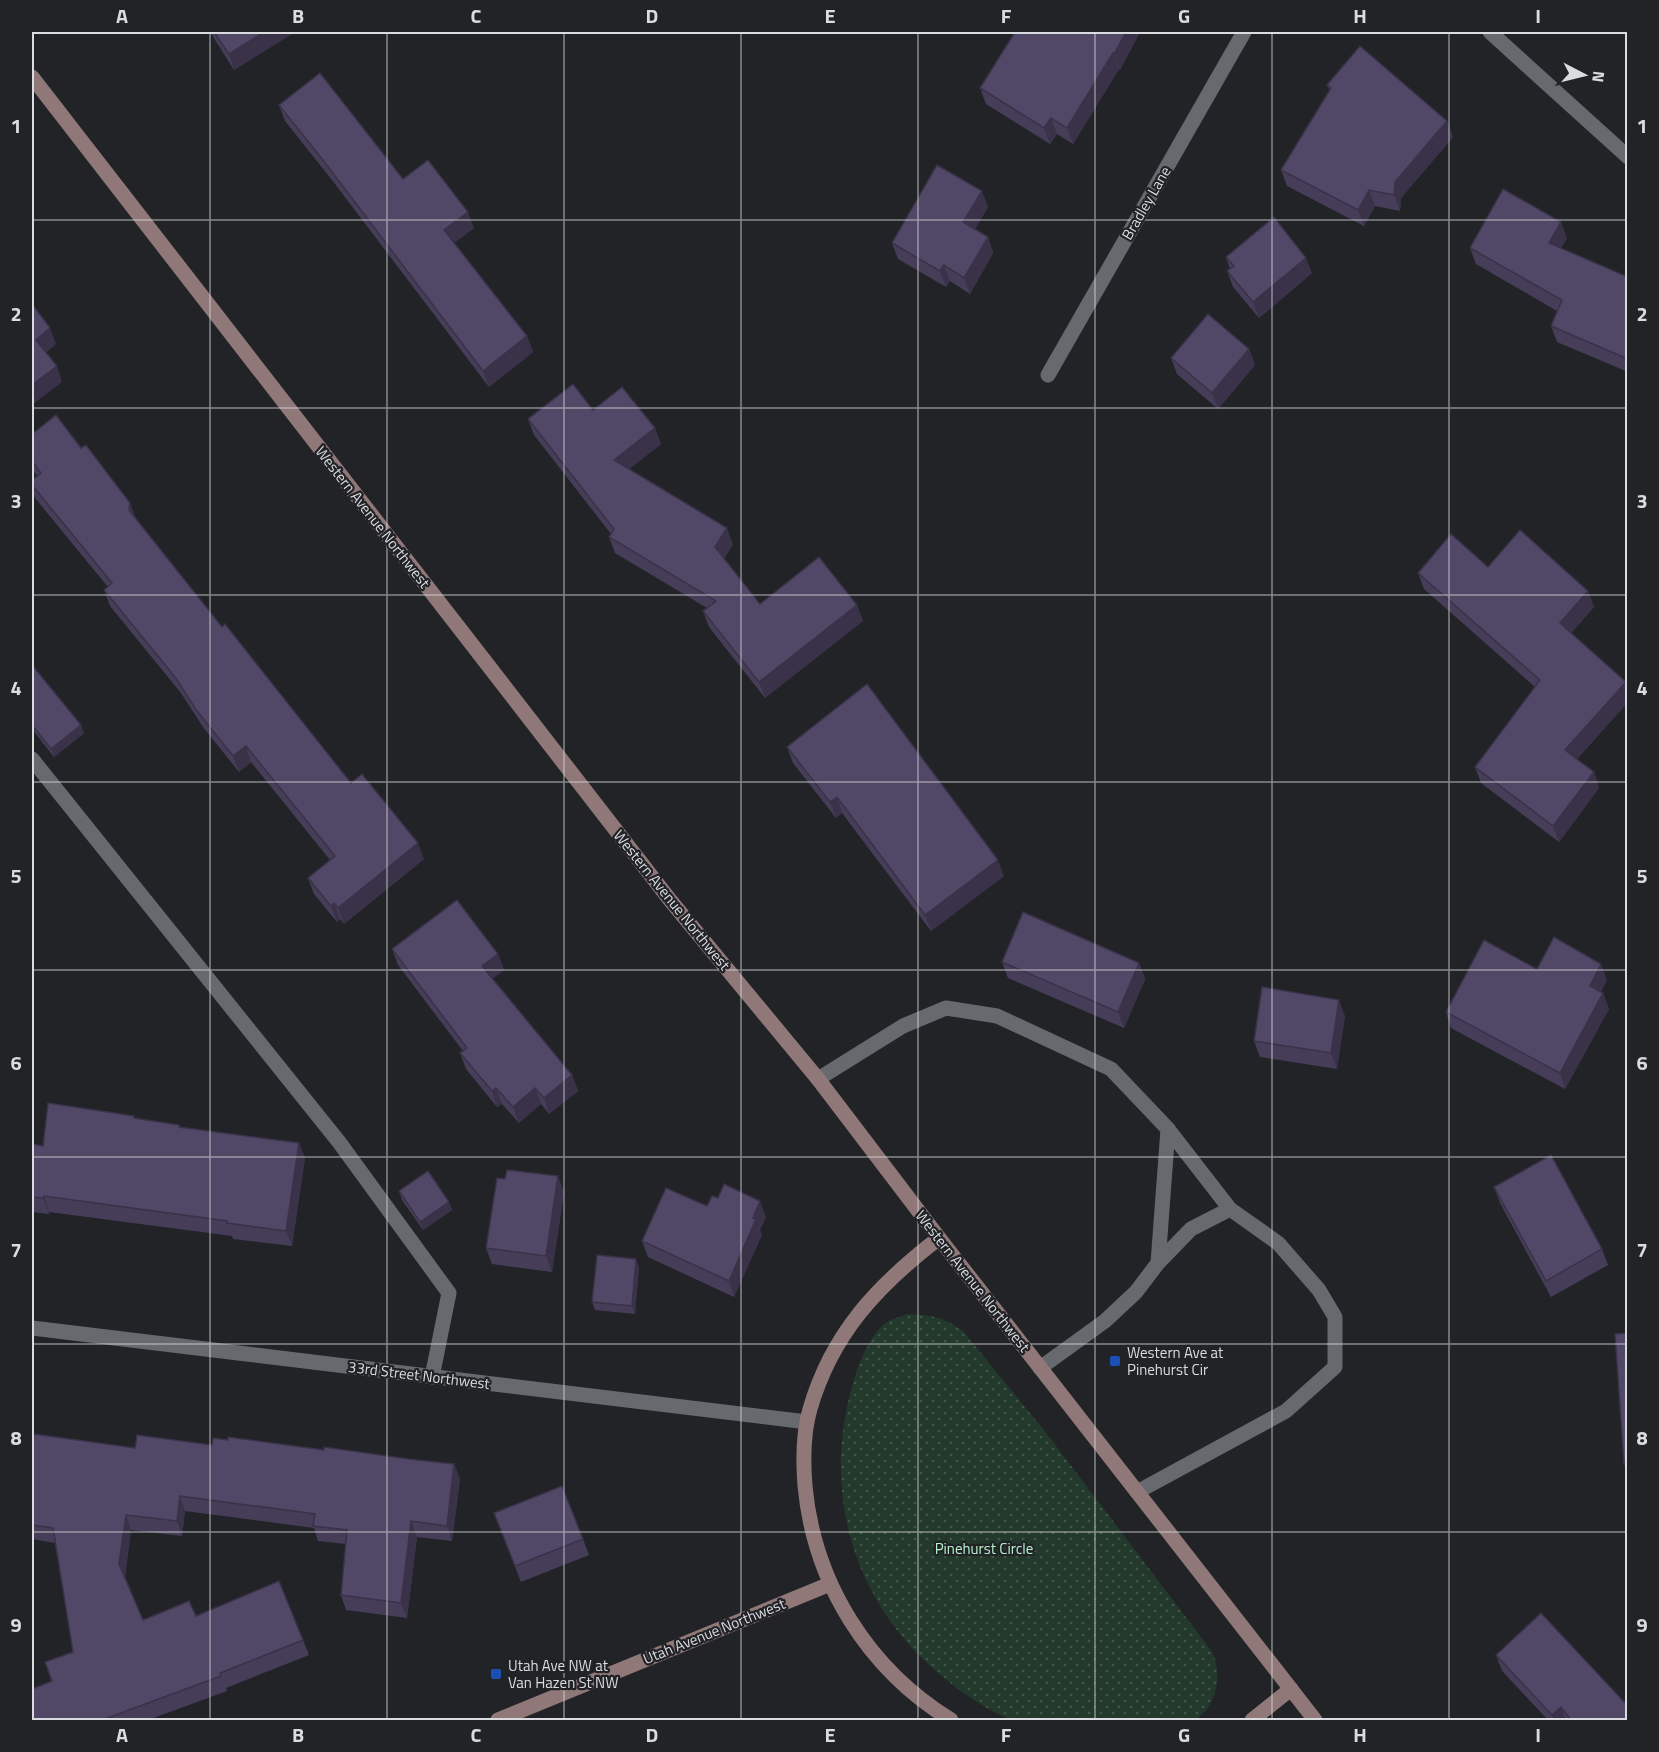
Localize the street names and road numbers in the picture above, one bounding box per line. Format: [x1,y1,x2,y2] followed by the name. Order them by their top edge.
[1116,162,1176,244] street label: Bradley Lane
[310,441,436,594] street label: Western Avenue Northwest
[608,825,736,976] street label: Western Avenue Northwest
[910,1205,1036,1358] street label: Western Avenue Northwest
[347,1355,492,1395] street label: 33rd Street Northwest
[639,1592,789,1670] street label: Utah Avenue Northwest

